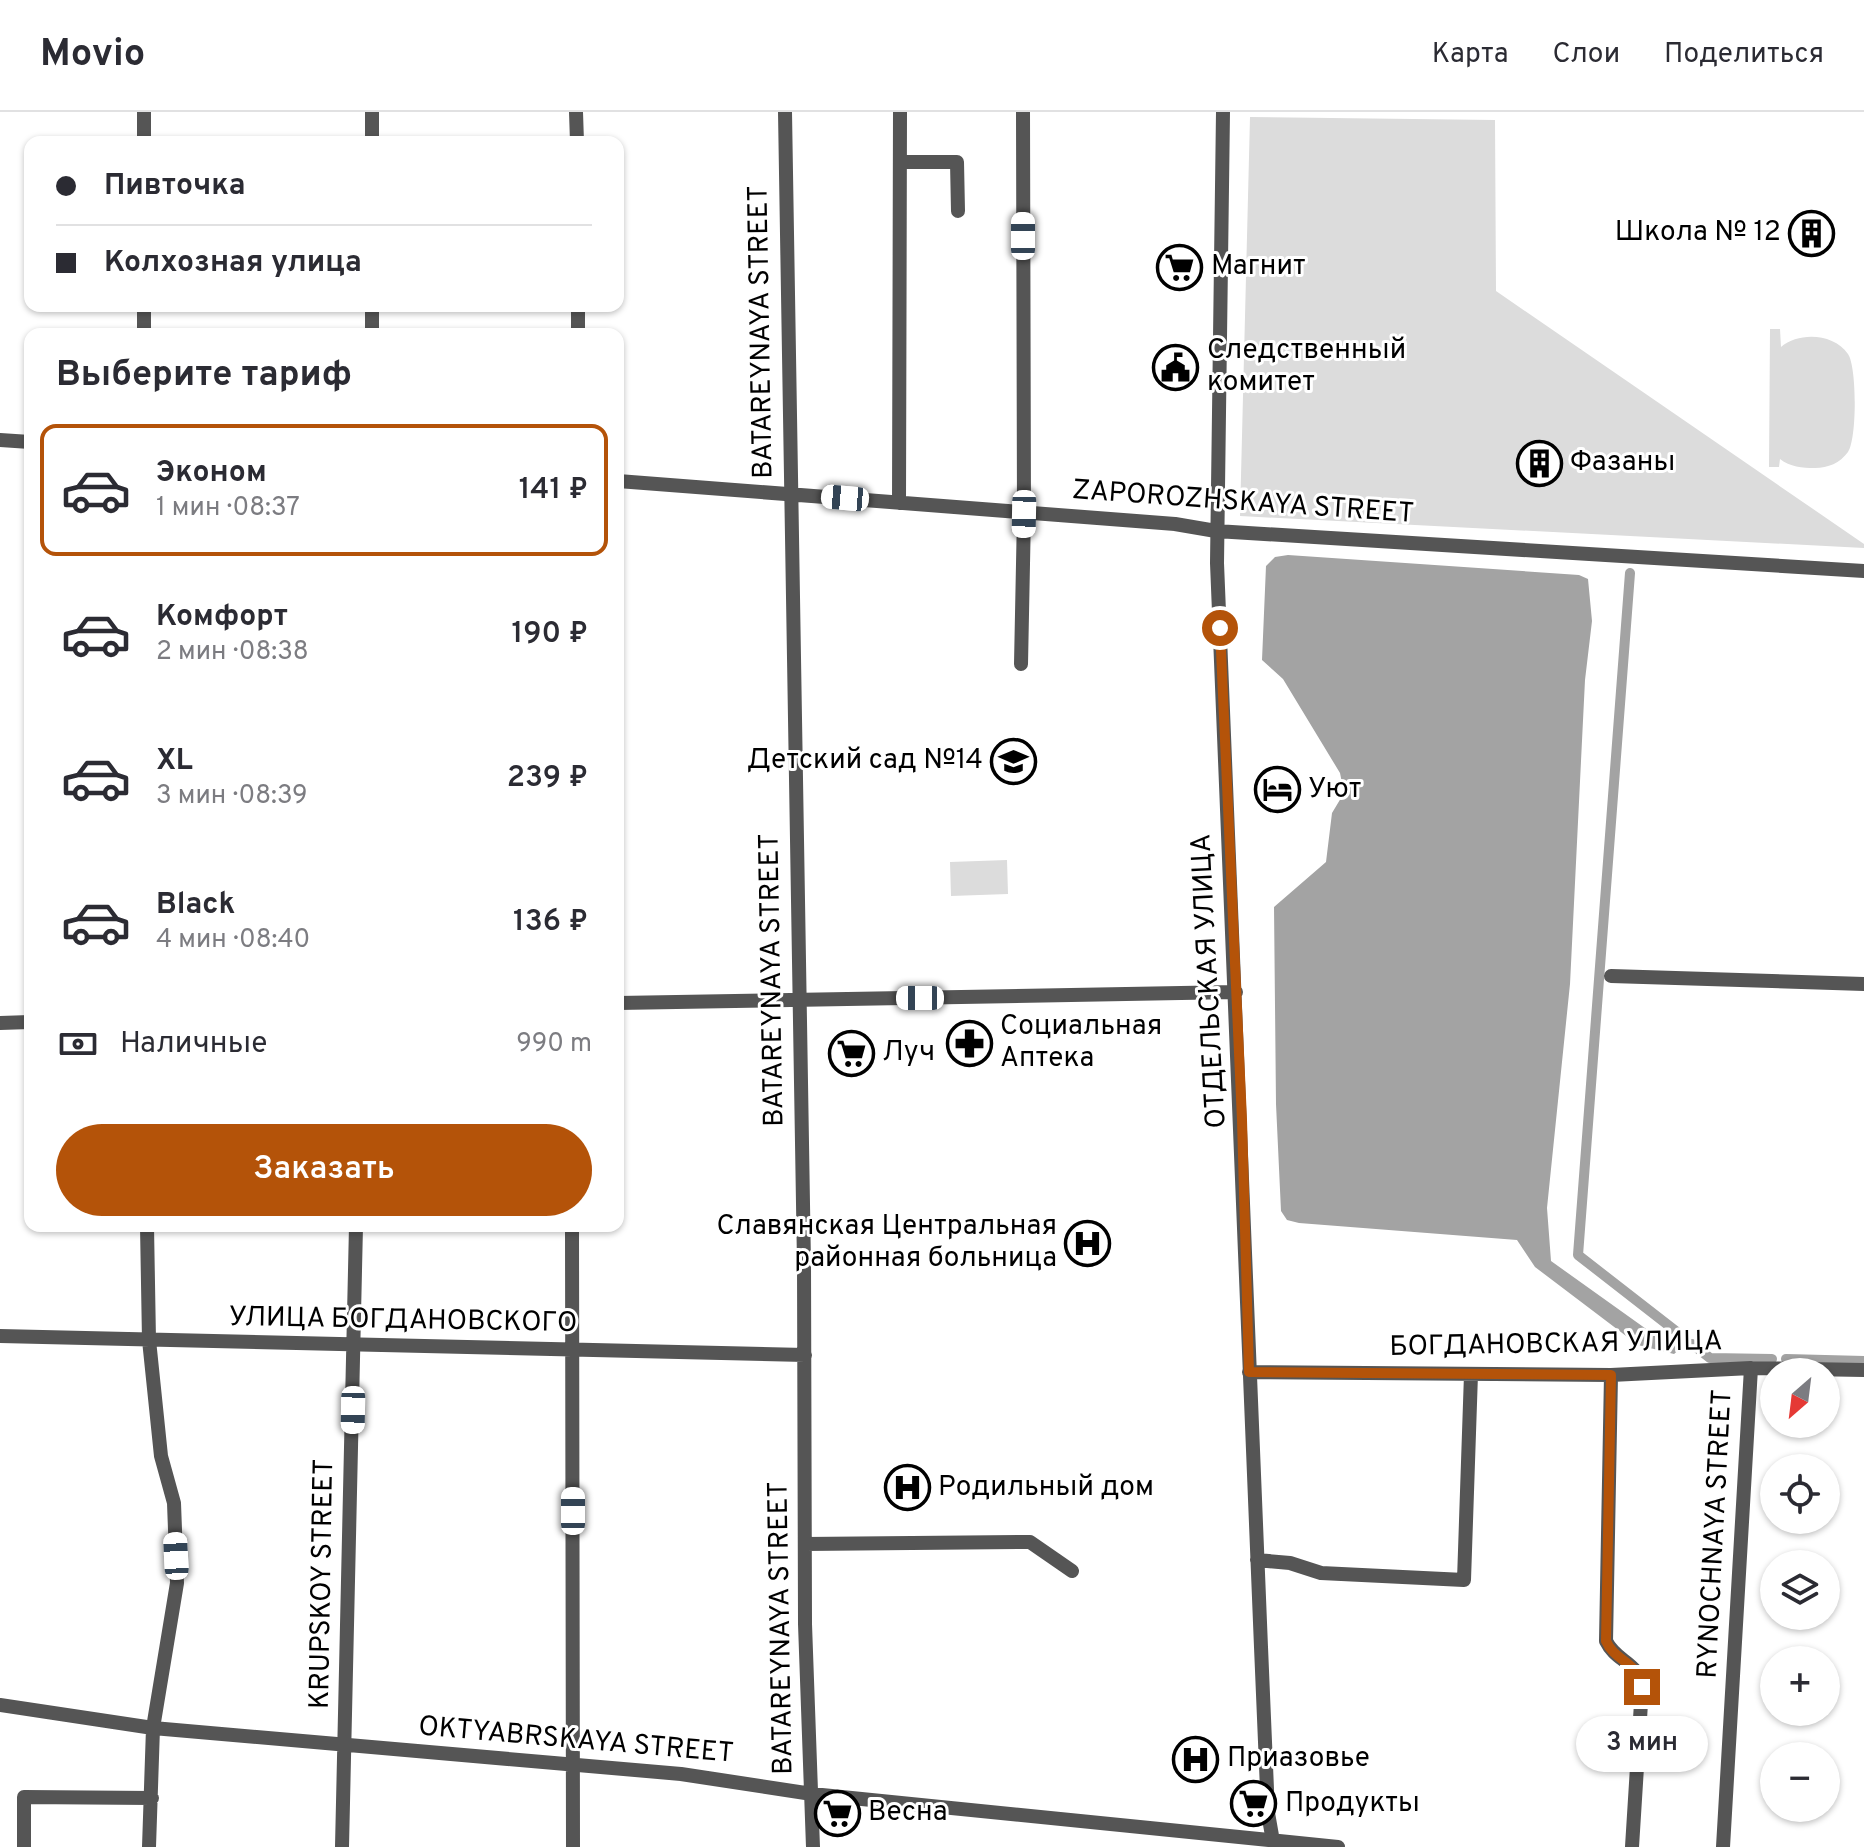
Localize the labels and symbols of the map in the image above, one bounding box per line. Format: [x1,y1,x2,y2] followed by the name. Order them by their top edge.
[741,185,783,479] street label: BATAREYNAYA STREET
[1788,209,1836,257] building icon: Школа № 12
[1011,212,1035,260] car
[1615,215,1781,251] place label: Школа № 12
[1156,243,1204,291] supermarket icon: Магнит
[1211,249,1306,285] place label: Магнит
[1207,333,1406,401] place label: Следственный комитет
[1152,343,1200,391] public building icon: Следственный комитет
[1515,439,1563,487] building icon: Фазаны
[1570,445,1675,481] place label: Фазаны
[1071,473,1415,533] street label: ZAPOROZHSKAYA STREET
[820,484,870,512] car
[1012,490,1036,538] car
[1202,610,1238,646] route start
[990,737,1038,785] school or university icon: Детский сад №14
[747,743,983,779] place label: Детский сад №14
[1253,766,1301,814] hotel icon: Уют
[1308,772,1361,808] place label: Уют
[752,833,794,1127] street label: BATAREYNAYA STREET
[1184,833,1236,1129] street label: ОТДЕЛЬСКАЯ УЛИЦА
[896,986,944,1010] car
[1000,1009,1162,1077] place label: Социальная Аптека
[945,1019,993,1067] pharmacy icon: Социальная Аптека
[827,1029,875,1077] supermarket icon: Луч
[882,1035,935,1071] place label: Луч
[716,1209,1057,1277] place label: Славянская Центральная районная больница
[1064,1219,1112,1267] hospital icon: Славянская Центральная районная больница
[228,1300,578,1342] street label: УЛИЦА БОГДАНОВСКОГО
[1389,1324,1723,1366] street label: БОГДАНОВСКАЯ УЛИЦА
[1760,1358,1840,1438] north arrow
[341,1386,365,1434] car
[1690,1389,1742,1679] street label: RYNOCHNAYA STREET
[303,1458,343,1710] street label: KRUPSKOY STREET
[883,1464,931,1512] hospital icon: Родильный дом
[938,1470,1154,1506] place label: Родильный дом
[761,1481,803,1775] street label: BATAREYNAYA STREET
[561,1487,585,1535] car
[163,1531,189,1581] car
[1624,1669,1660,1705] route end
[417,1709,735,1773] street label: OKTYABRSKAYA STREET
[1576,1715,1708,1771] callout: 3 мин
[1172,1735,1220,1783] hospital icon: Приазовье
[1227,1741,1370,1777] place label: Приазовье
[1230,1780,1278,1828] supermarket icon: Продукты
[1285,1786,1420,1822] place label: Продукты
[813,1789,861,1837] supermarket icon: Весна
[868,1795,947,1831] place label: Весна

